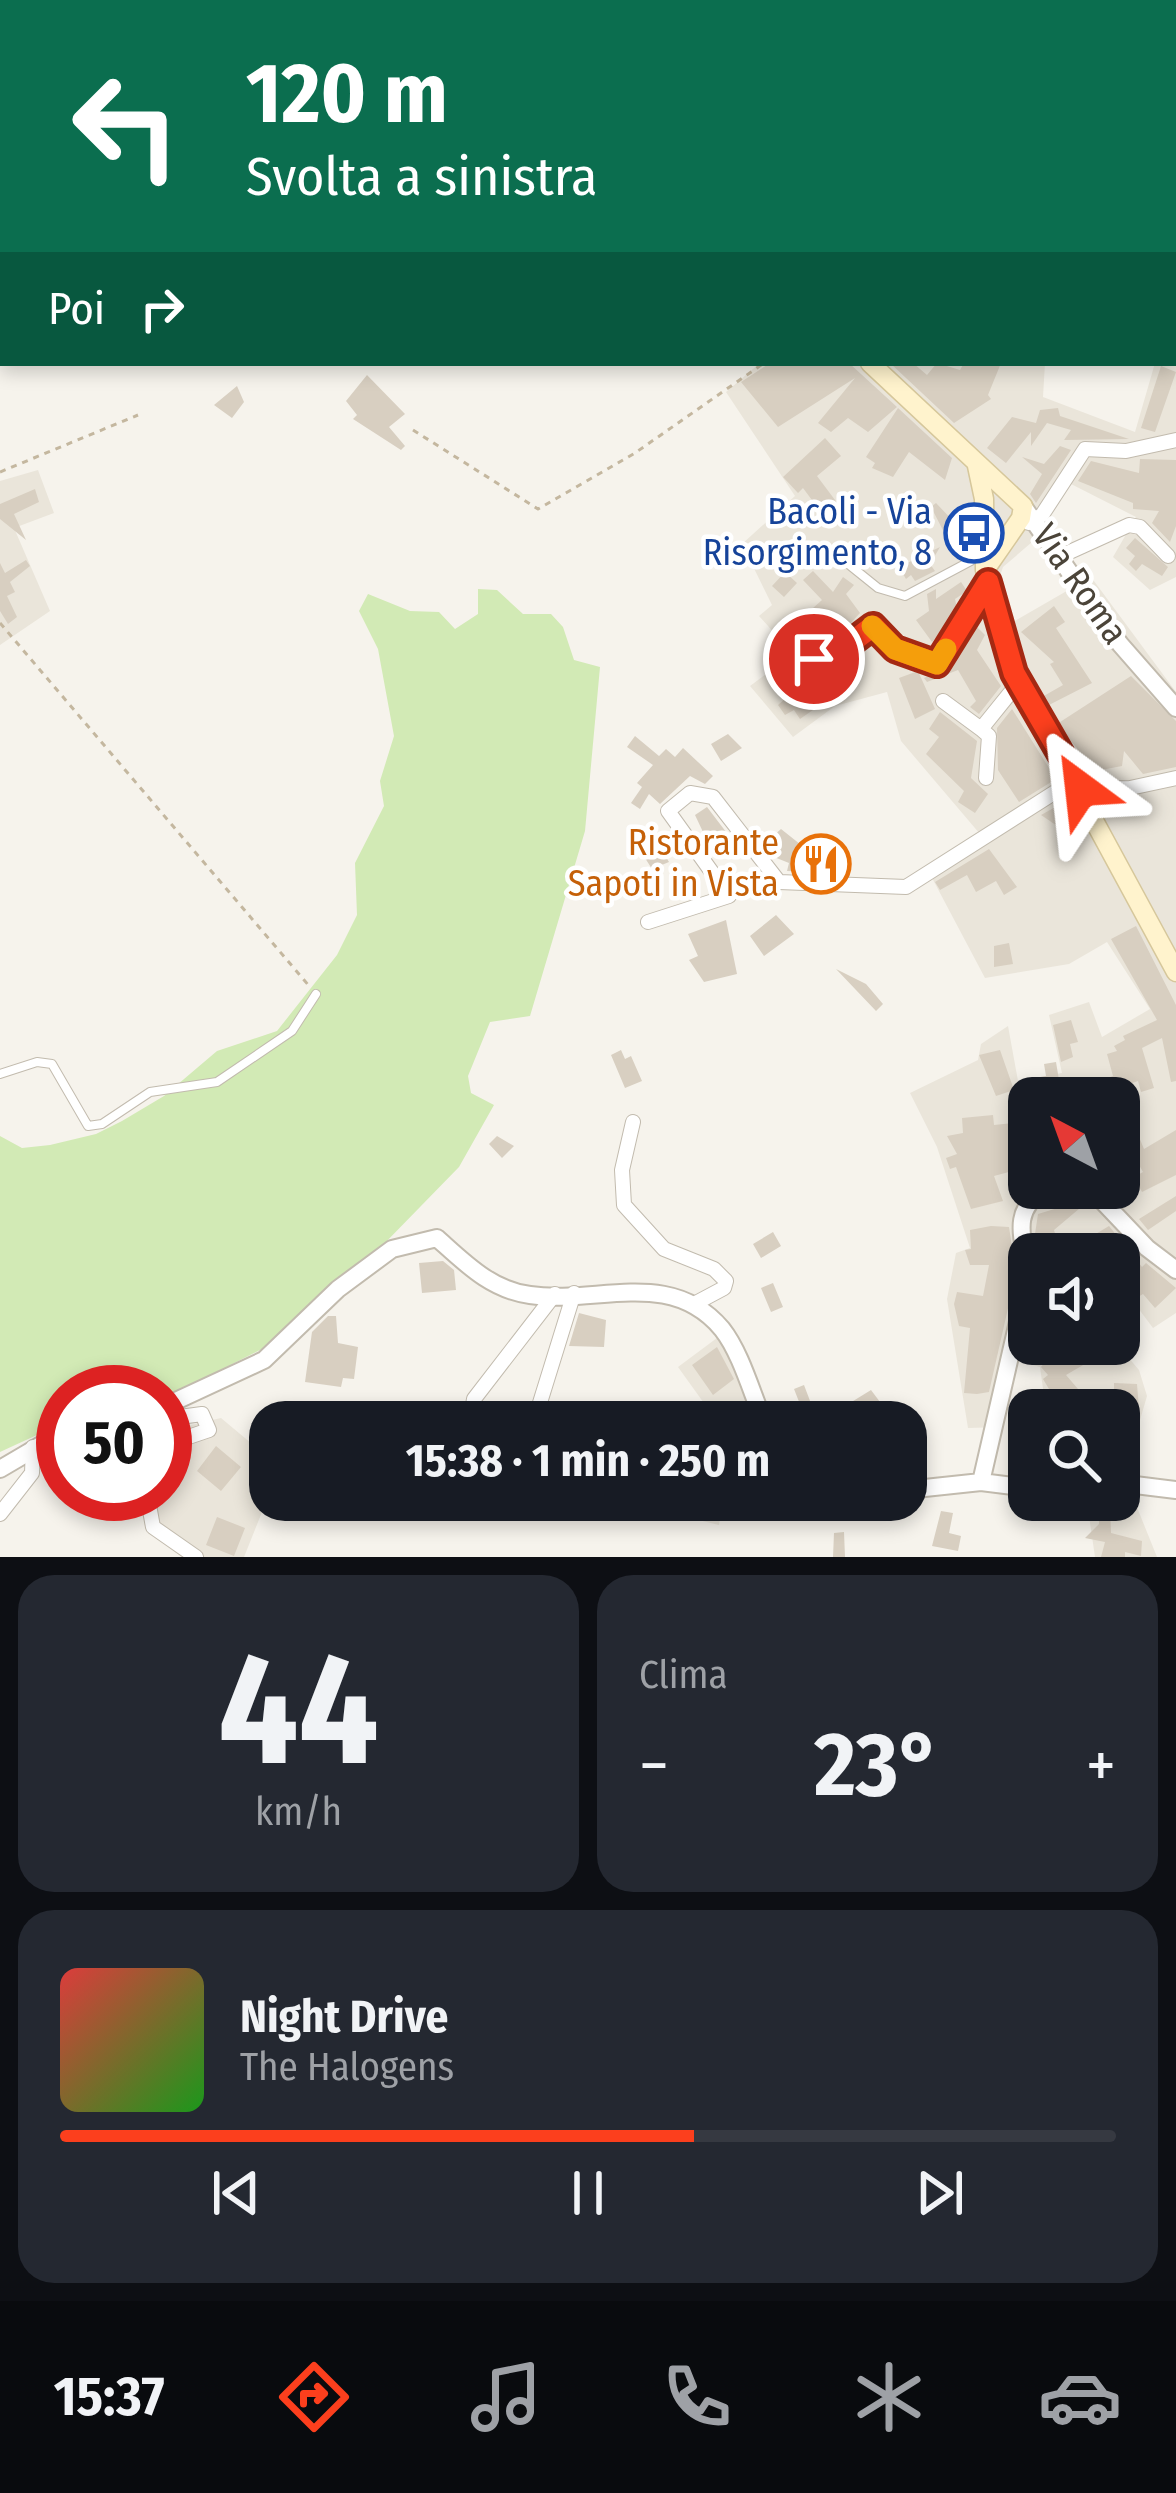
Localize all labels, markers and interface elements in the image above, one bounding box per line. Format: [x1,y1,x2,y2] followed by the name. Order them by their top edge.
[246,43,448,144] text: 120 m
[48,48,204,204] icon: left
[246,145,597,209] text: Svolta a sinistra
[129,276,195,342] icon: right
[48,282,105,336] text: Poi
[703,490,932,575] place label: Bacoli - Via Risorgimento, 8
[943,502,1005,564] bus stop icon: Bacoli - Via Risorgimento, 8
[1023,515,1137,653] street label: Via Roma
[763,608,865,710] pin
[781,626,847,692] icon: arrive
[1018,726,1144,852] position arrow
[568,821,779,906] place label: Ristorante Sapoti in Vista
[790,833,852,895] restaurant icon: Ristorante Sapoti in Vista
[1008,1077,1140,1209] north arrow
[1008,1077,1140,1521] map controls
[1008,1233,1140,1365] button: sound
[36,1365,192,1521] speed limit sign: 50
[1008,1389,1140,1521] button: search
[406,1434,770,1488] text: 15:38 · 1 min · 250 m
[218,1617,379,1804] text: 44
[639,1652,728,1698] text: Clima
[814,1711,941,1819] text: 23°
[639,1726,669,1805] text: −
[1086,1726,1116,1805] text: +
[255,1789,342,1835] text: km/h
[240,1990,448,2044] text: Night Drive
[240,2044,454,2090] text: The Halogens
[203,2160,269,2226] icon: previous
[555,2160,621,2226] icon: pause
[907,2160,973,2226] icon: next
[272,2355,356,2439] icon: directions
[464,2355,548,2439] icon: music
[655,2355,739,2439] icon: phone
[847,2355,931,2439] icon: climate
[1038,2355,1122,2439] icon: car
[54,2365,165,2429] text: 15:37

